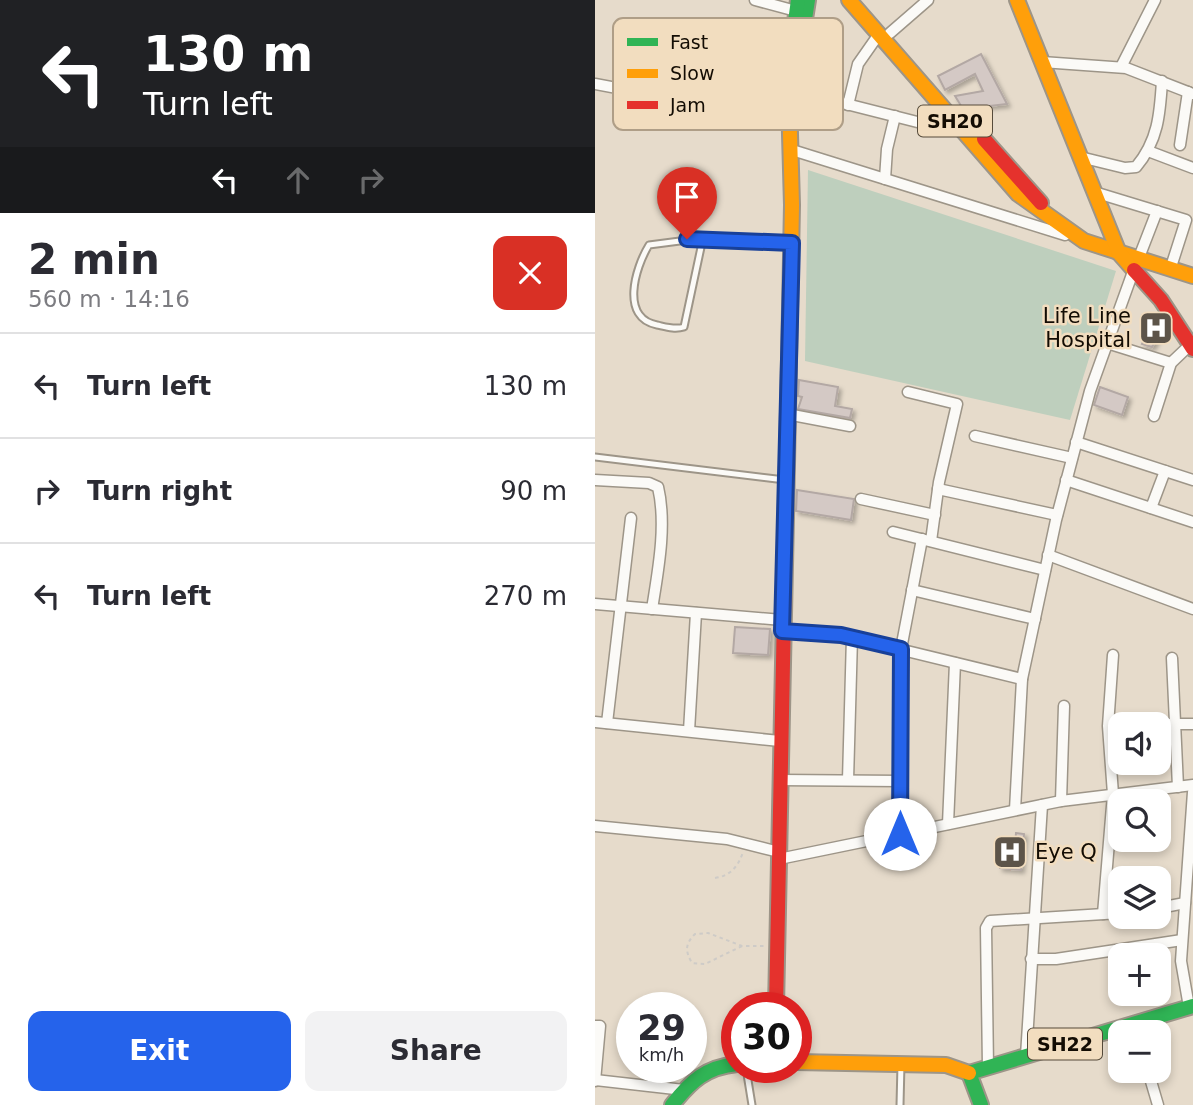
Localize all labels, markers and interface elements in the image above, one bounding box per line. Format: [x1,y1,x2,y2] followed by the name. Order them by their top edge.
[613,18,843,130] legend
[143,26,313,83] text: 130 m
[28,28,119,119] icon: left
[670,31,708,53] text: Fast
[670,62,715,84] text: Slow
[143,85,273,123] text: Turn left
[669,94,706,116] text: Jam
[918,105,992,136] road number: SH20
[206,161,244,199] icon: left
[279,161,317,199] icon: ahead
[352,161,390,199] icon: right
[657,167,717,239] pin
[668,178,706,216] icon: arrive
[28,235,160,284] text: 2 min
[493,236,567,310] button: close
[28,286,190,312] text: 560 m · 14:16
[1043,304,1131,352] place label: Life Line Hospital
[1137,309,1175,347] hospital icon: Life Line Hospital
[28,367,66,405] icon: left
[87,371,211,401] text: Turn left
[484,371,567,401] text: 130 m
[28,472,66,510] icon: right
[87,476,232,506] text: Turn right
[500,476,567,506] text: 90 m
[28,577,66,615] icon: left
[87,581,211,611] text: Turn left
[484,581,567,611] text: 270 m
[1108,712,1171,1083] map controls
[1108,712,1171,775] button: sound
[1108,789,1171,852] button: search
[863,797,937,871] position arrow
[991,833,1029,871] hospital icon: Eye Q
[1035,840,1097,864] place label: Eye Q
[1108,866,1171,929] button: layers
[1108,943,1171,1006] button: +
[721,992,812,1083] speed limit sign: 30
[637,1008,686,1048] text: 29
[28,1011,291,1091] button: Exit
[305,1011,567,1091] button: Share
[1108,1020,1171,1083] button: −
[1028,1028,1102,1060] road number: SH22
[639,1044,684,1065] text: km/h

